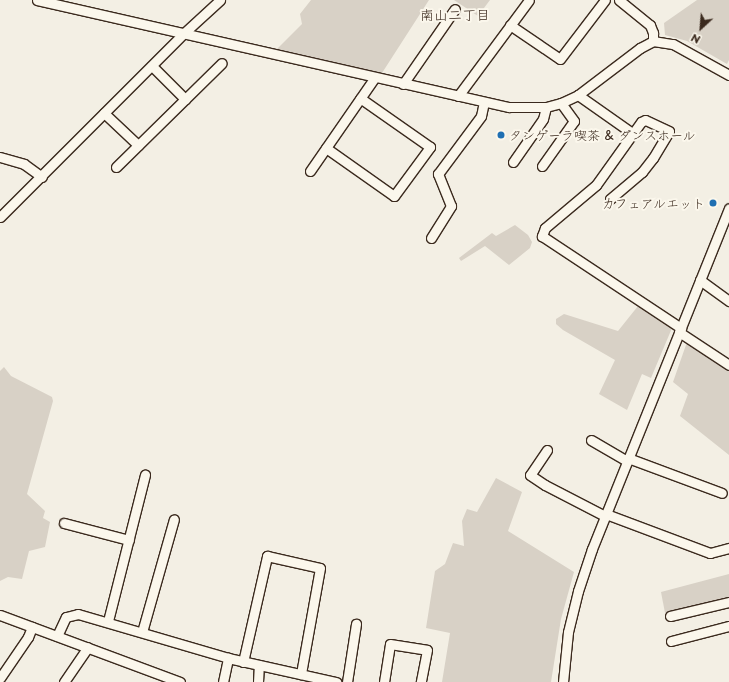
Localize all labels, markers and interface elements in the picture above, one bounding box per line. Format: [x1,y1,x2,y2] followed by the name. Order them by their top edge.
[420,7,490,23] district label: 南山二丁目
[681,8,721,48] north arrow
[688,30,703,49] text: N
[509,127,696,143] place label: タンゲーラ喫茶 & ダンスホール
[496,130,506,140] marker: タンゲーラ喫茶 & ダンスホール
[601,195,705,211] place label: カフェアルエット
[708,198,718,208] marker: カフェアルエット

